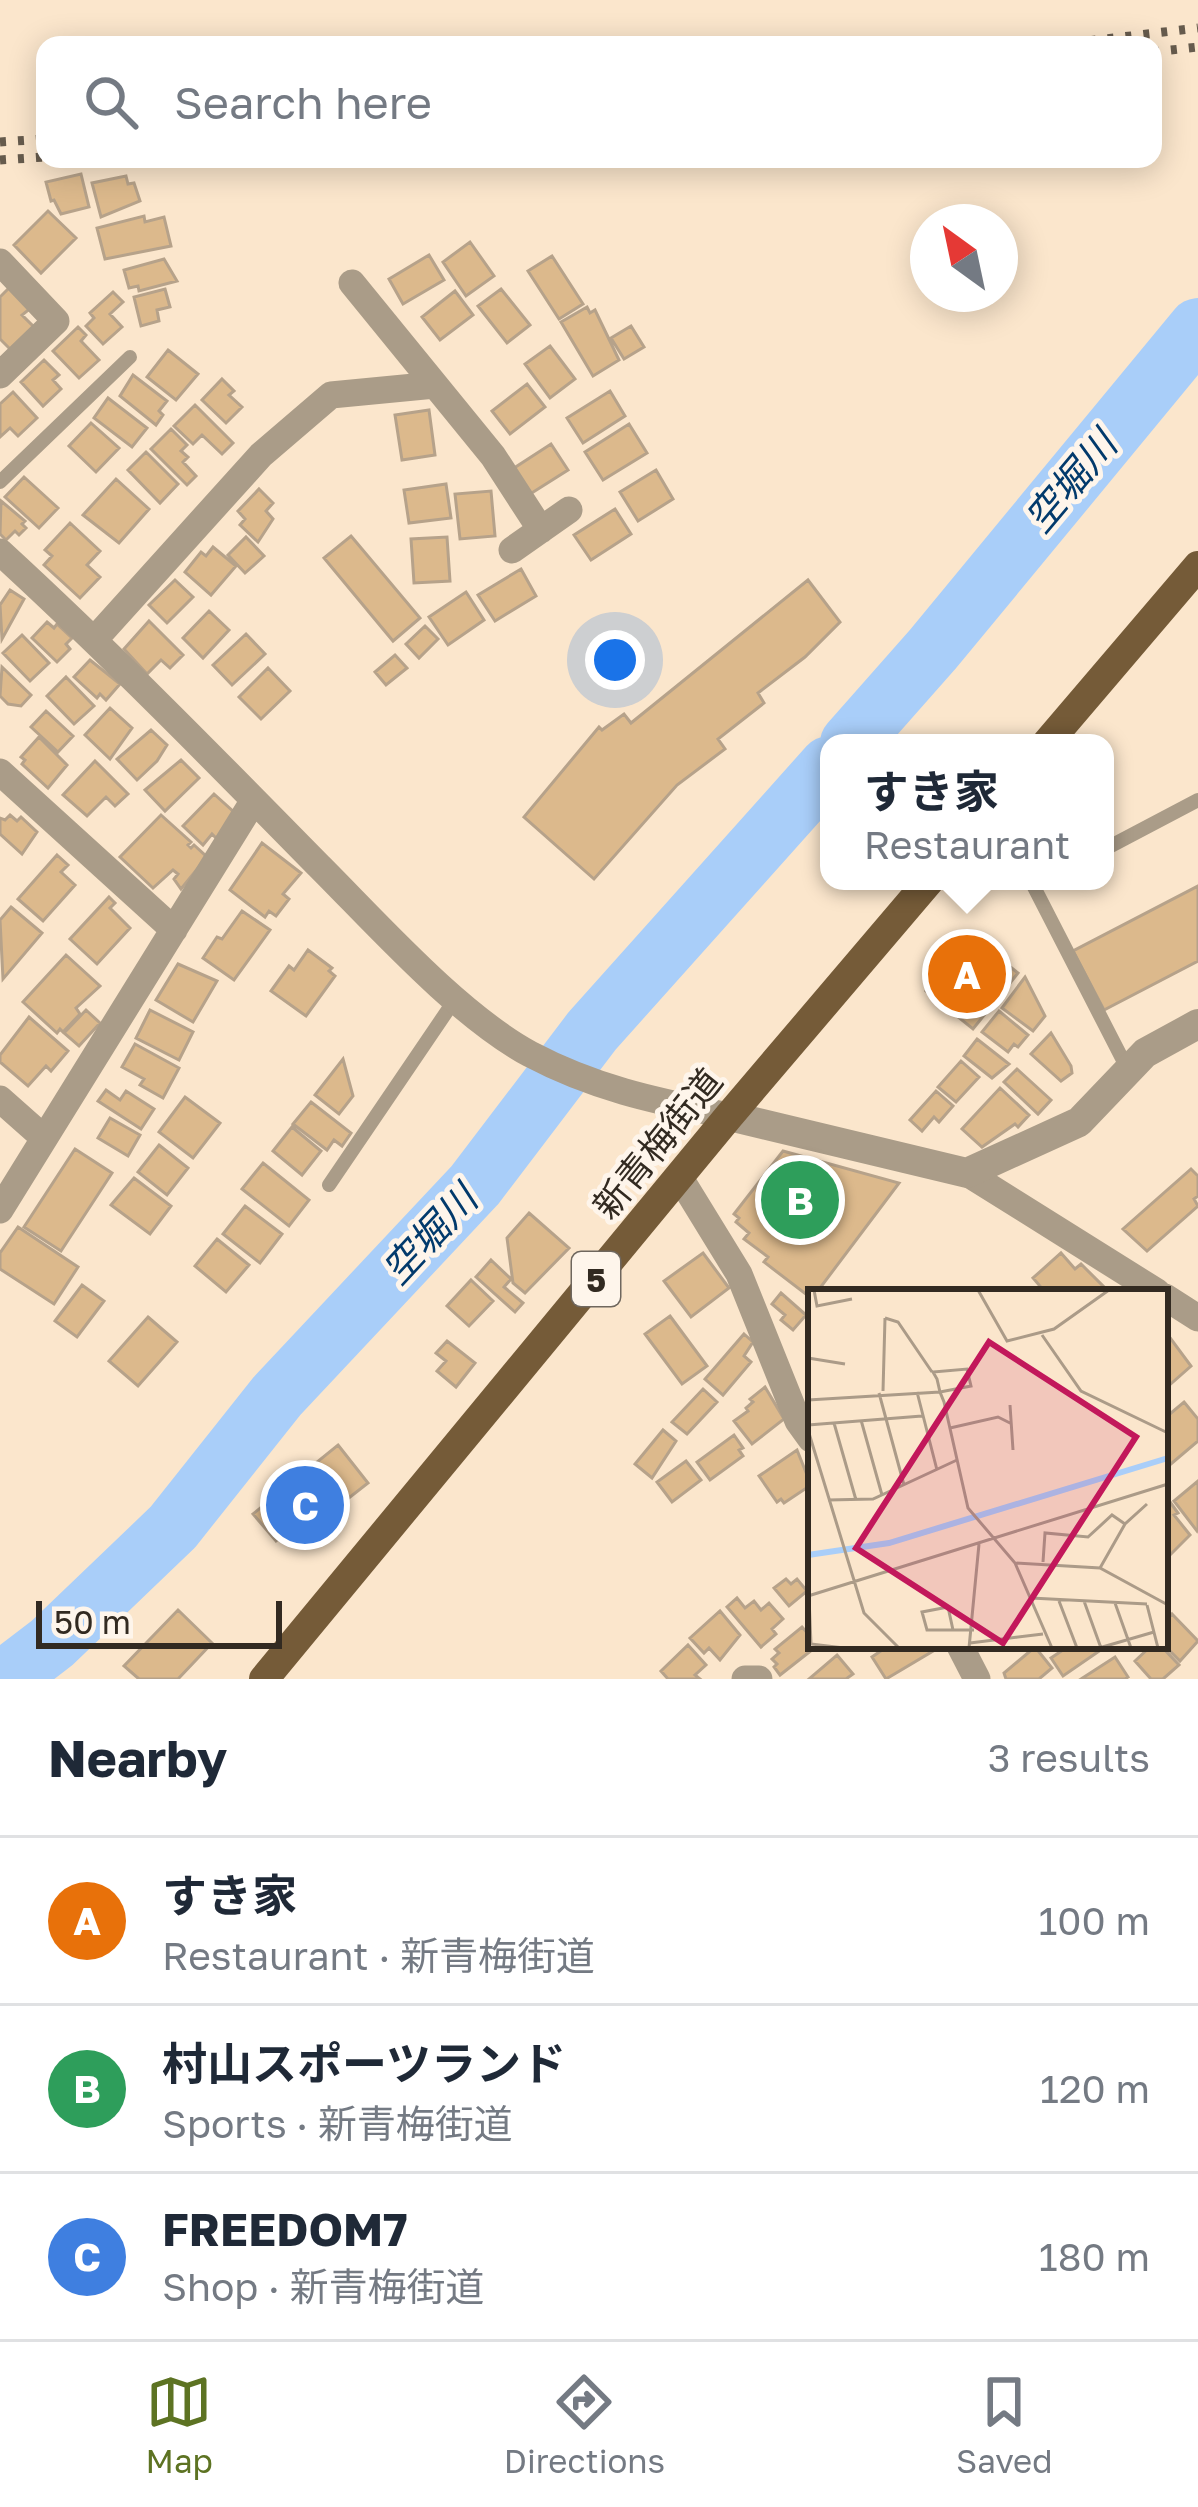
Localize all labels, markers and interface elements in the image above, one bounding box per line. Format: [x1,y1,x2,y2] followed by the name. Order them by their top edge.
[36,36,1162,168] search box
[78,69,144,135] icon: search
[174,75,432,129] text: Search here
[910,204,1018,312] north arrow
[1014,418,1128,541] water label: 空堀川
[585,630,645,690] your location
[820,734,1114,890] popup
[864,764,999,818] text: すき家
[864,821,1070,868] text: Restaurant
[928,929,1006,1019] pin: A
[584,1060,730,1226] street label: 新青梅街道
[761,1155,839,1245] pin: B
[372,1172,489,1293] water label: 空堀川
[572,1252,620,1306] road number: 5
[808,1289,1168,1649] inset map
[266,1460,344,1550] pin: C
[36,1595,282,1648] scale bar
[54,1602,131,1641] text: 50 m
[48,1727,227,1788] text: Nearby
[988,1734,1150,1781] text: 3 results
[162,1868,297,1922] text: すき家
[73,1897,101,1944] text: A
[1038,1897,1150,1944] text: 100 m
[162,1932,595,1979] text: Restaurant · 新青梅街道
[162,2036,566,2090] text: 村山スポーツランド
[73,2065,101,2112] text: B
[1040,2065,1150,2112] text: 120 m
[162,2100,513,2147] text: Sports · 新青梅街道
[162,2202,408,2256] text: FREEDOM7
[73,2233,101,2280] text: C
[1039,2233,1150,2280] text: 180 m
[162,2263,485,2310] text: Shop · 新青梅街道
[146,2369,213,2480] tab: Map
[504,2369,665,2480] tab: Directions
[956,2369,1052,2480] tab: Saved

